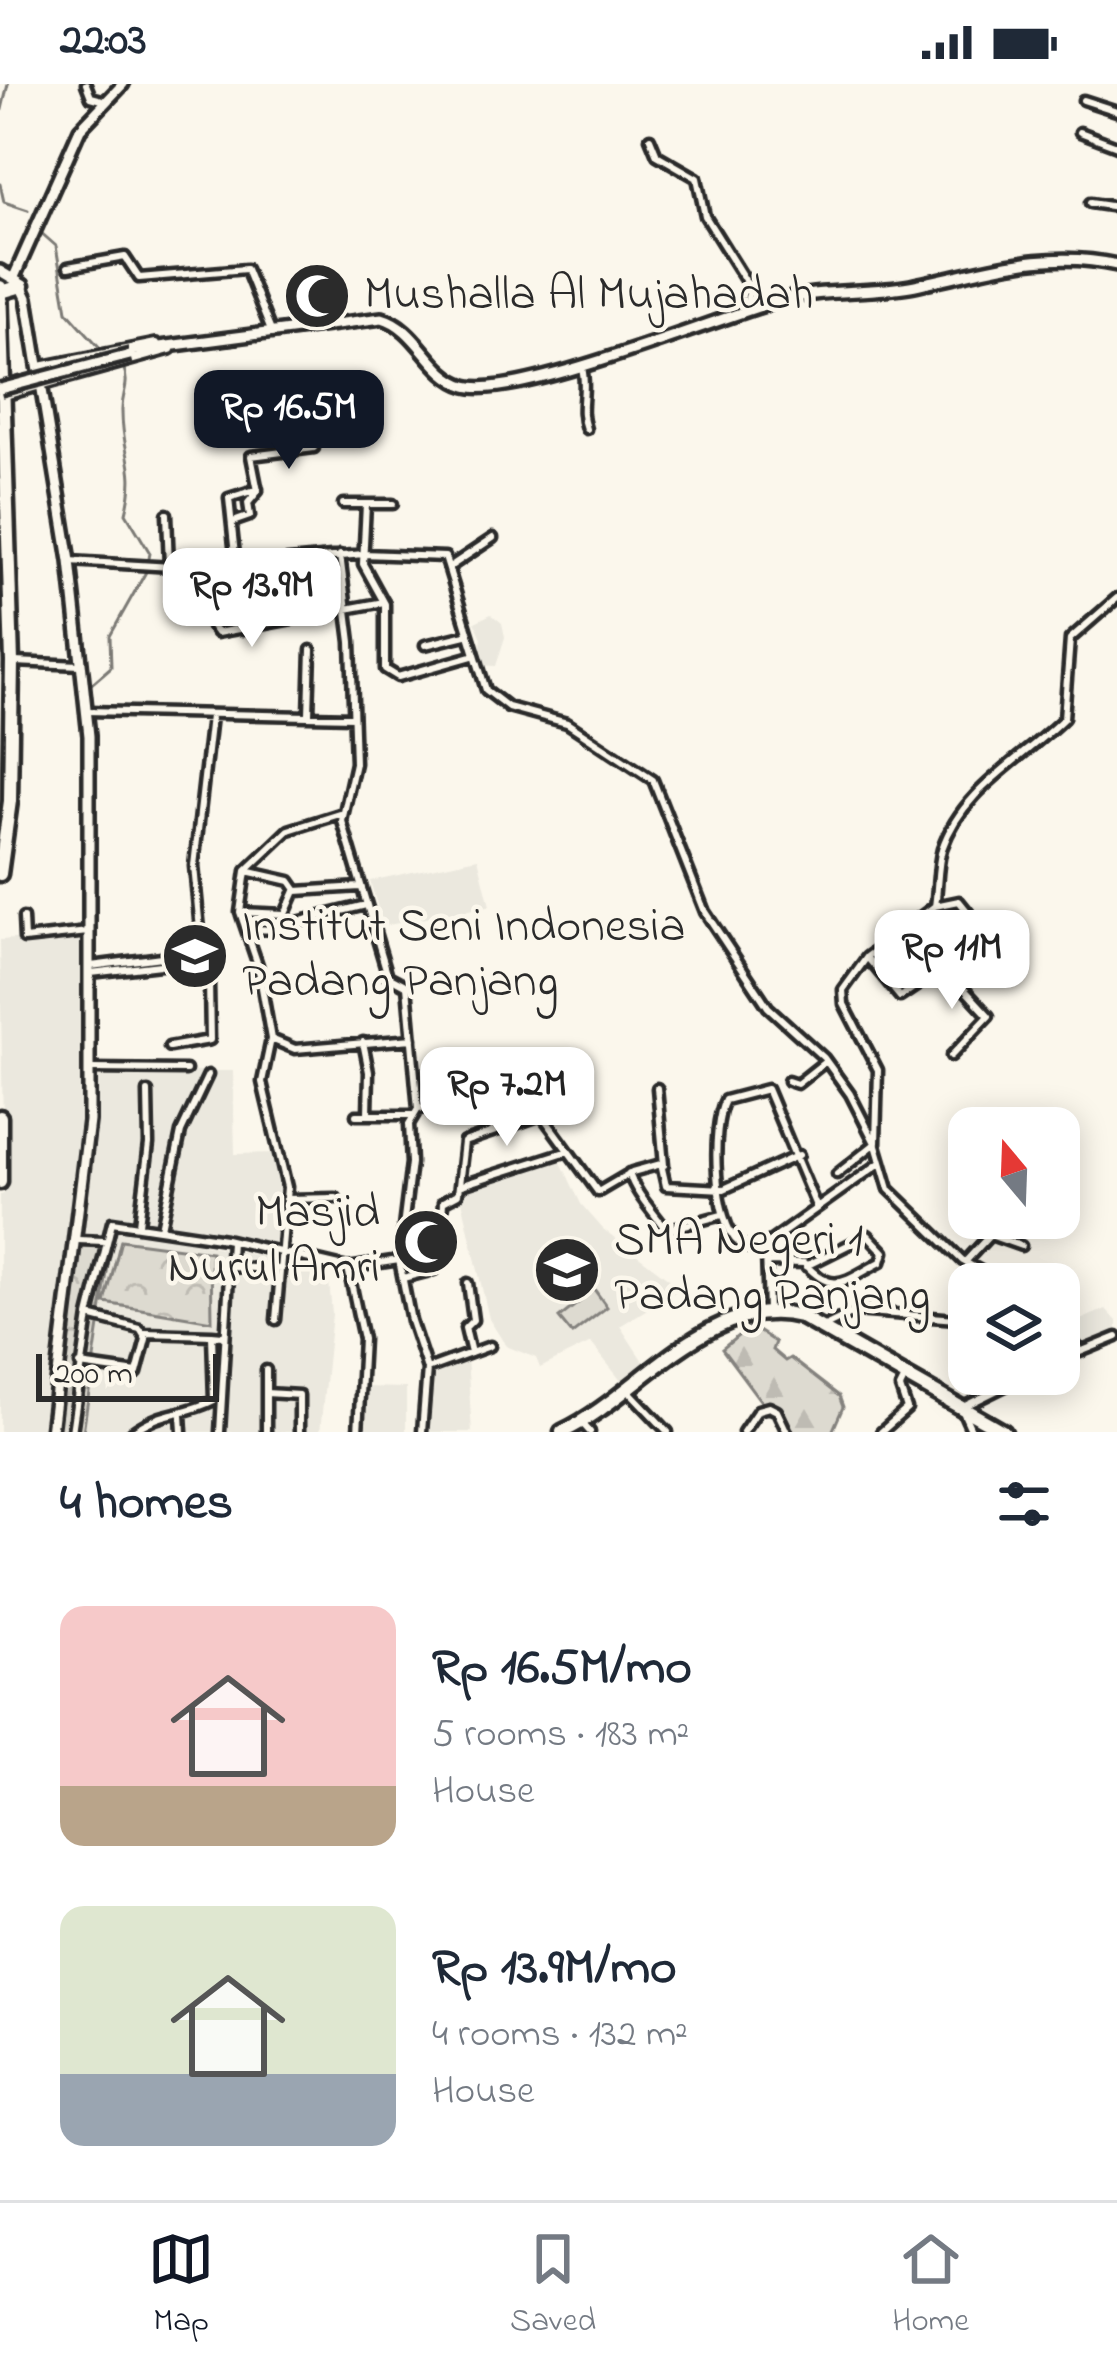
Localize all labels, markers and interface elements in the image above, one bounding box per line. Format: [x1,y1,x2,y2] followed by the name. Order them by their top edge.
[60,9,147,75] text: 22:03
[282,261,352,331] mosque icon: Mushalla Al Mujahadah
[364,261,814,331] place label: Mushalla Al Mujahadah
[165,370,413,472] pin: Rp 16.5M
[221,380,357,437] text: Rp 16.5M
[128,548,376,650] pin: Rp 13.9M
[190,558,314,615] text: Rp 13.9M
[242,893,685,1019] place label: Institut Seni Indonesia Padang Panjang
[854,910,1050,1012] pin: Rp 11M
[901,920,1003,977] text: Rp 11M
[160,921,230,991] school or university icon: Institut Seni Indonesia Padang Panjang
[396,1047,618,1149] pin: Rp 7.2M
[447,1057,567,1114] text: Rp 7.2M
[948,1107,1080,1239] north arrow
[948,1107,1080,1395] map controls
[168,1179,380,1304] place label: Masjid Nurul Amri
[391,1207,461,1277] mosque icon: Masjid Nurul Amri
[614,1207,930,1333] place label: SMA Negeri 1 Padang Panjang
[532,1235,602,1305] school or university icon: SMA Negeri 1 Padang Panjang
[948,1263,1080,1395] button: layers
[36,1348,219,1401] scale bar
[54,1351,133,1399] text: 200 m
[60,1467,233,1542] text: 4 homes
[991,1471,1057,1537] icon: filters
[432,1632,692,1707] text: Rp 16.5M/mo
[156,1654,300,1798] icon: home
[432,1707,689,1764] text: 5 rooms · 183 m²
[432,1764,534,1821] text: House
[432,1932,677,2007] text: Rp 13.9M/mo
[156,1954,300,2098] icon: home
[432,2007,688,2064] text: 4 rooms · 132 m²
[432,2064,534,2121] text: House
[148,2226,214,2346] tab: Map
[510,2226,596,2346] tab: Saved
[892,2226,969,2346] tab: Home

